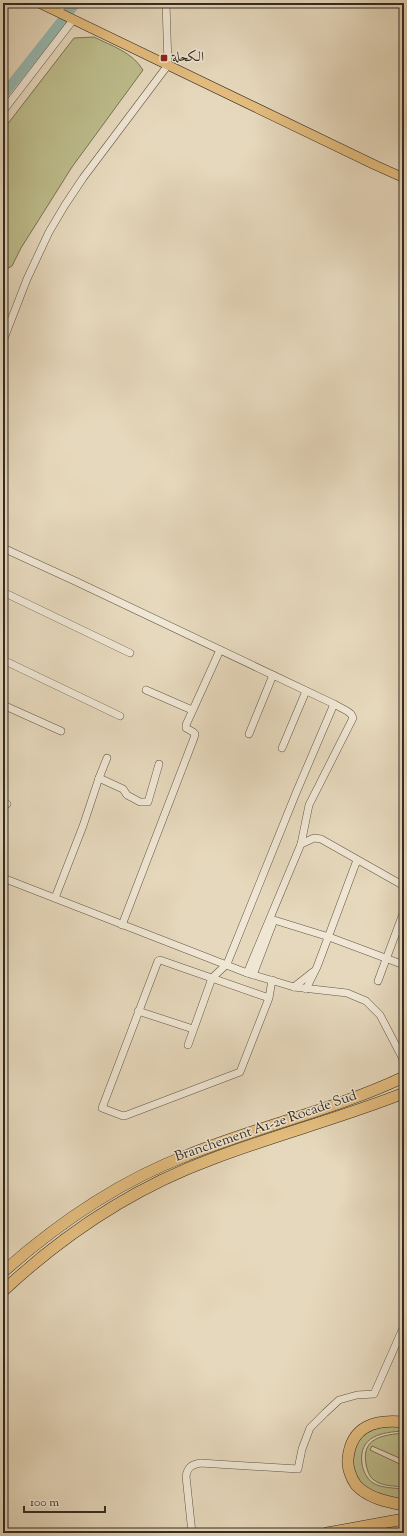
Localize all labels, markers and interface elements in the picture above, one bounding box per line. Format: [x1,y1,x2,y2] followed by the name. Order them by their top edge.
[171,48,204,68] place label: الكحلة
[159,53,169,63] marker: الكحلة
[172,1086,360,1168] street label: Branchement A1-2e Rocade Sud
[24,1488,105,1514] scale bar
[30,1494,59,1512] text: 100 m

